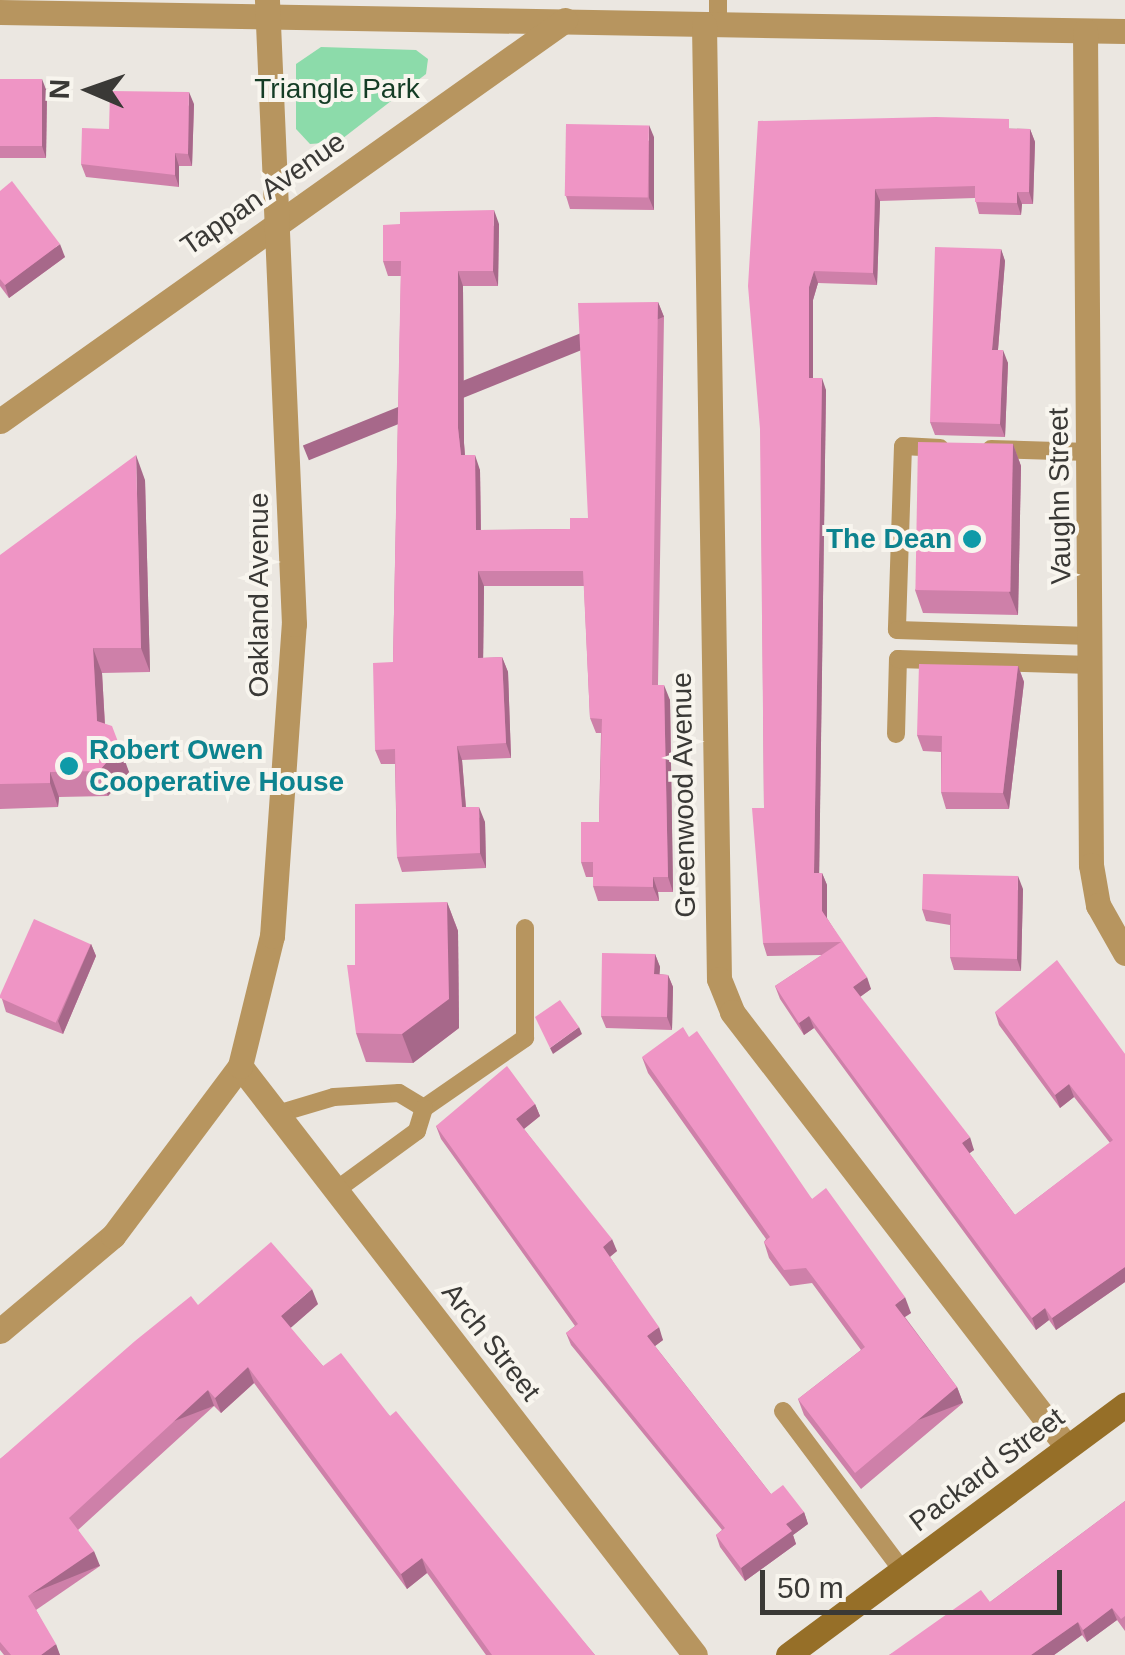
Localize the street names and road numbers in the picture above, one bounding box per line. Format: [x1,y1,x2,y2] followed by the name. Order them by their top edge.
[174,125,352,263] street label: Tappan Avenue
[1042,407,1078,585] street label: Vaughn Street
[242,492,276,698] street label: Oakland Avenue
[665,671,703,919] street label: Greenwood Avenue
[435,1276,547,1408] street label: Arch Street
[903,1401,1071,1539] street label: Packard Street

